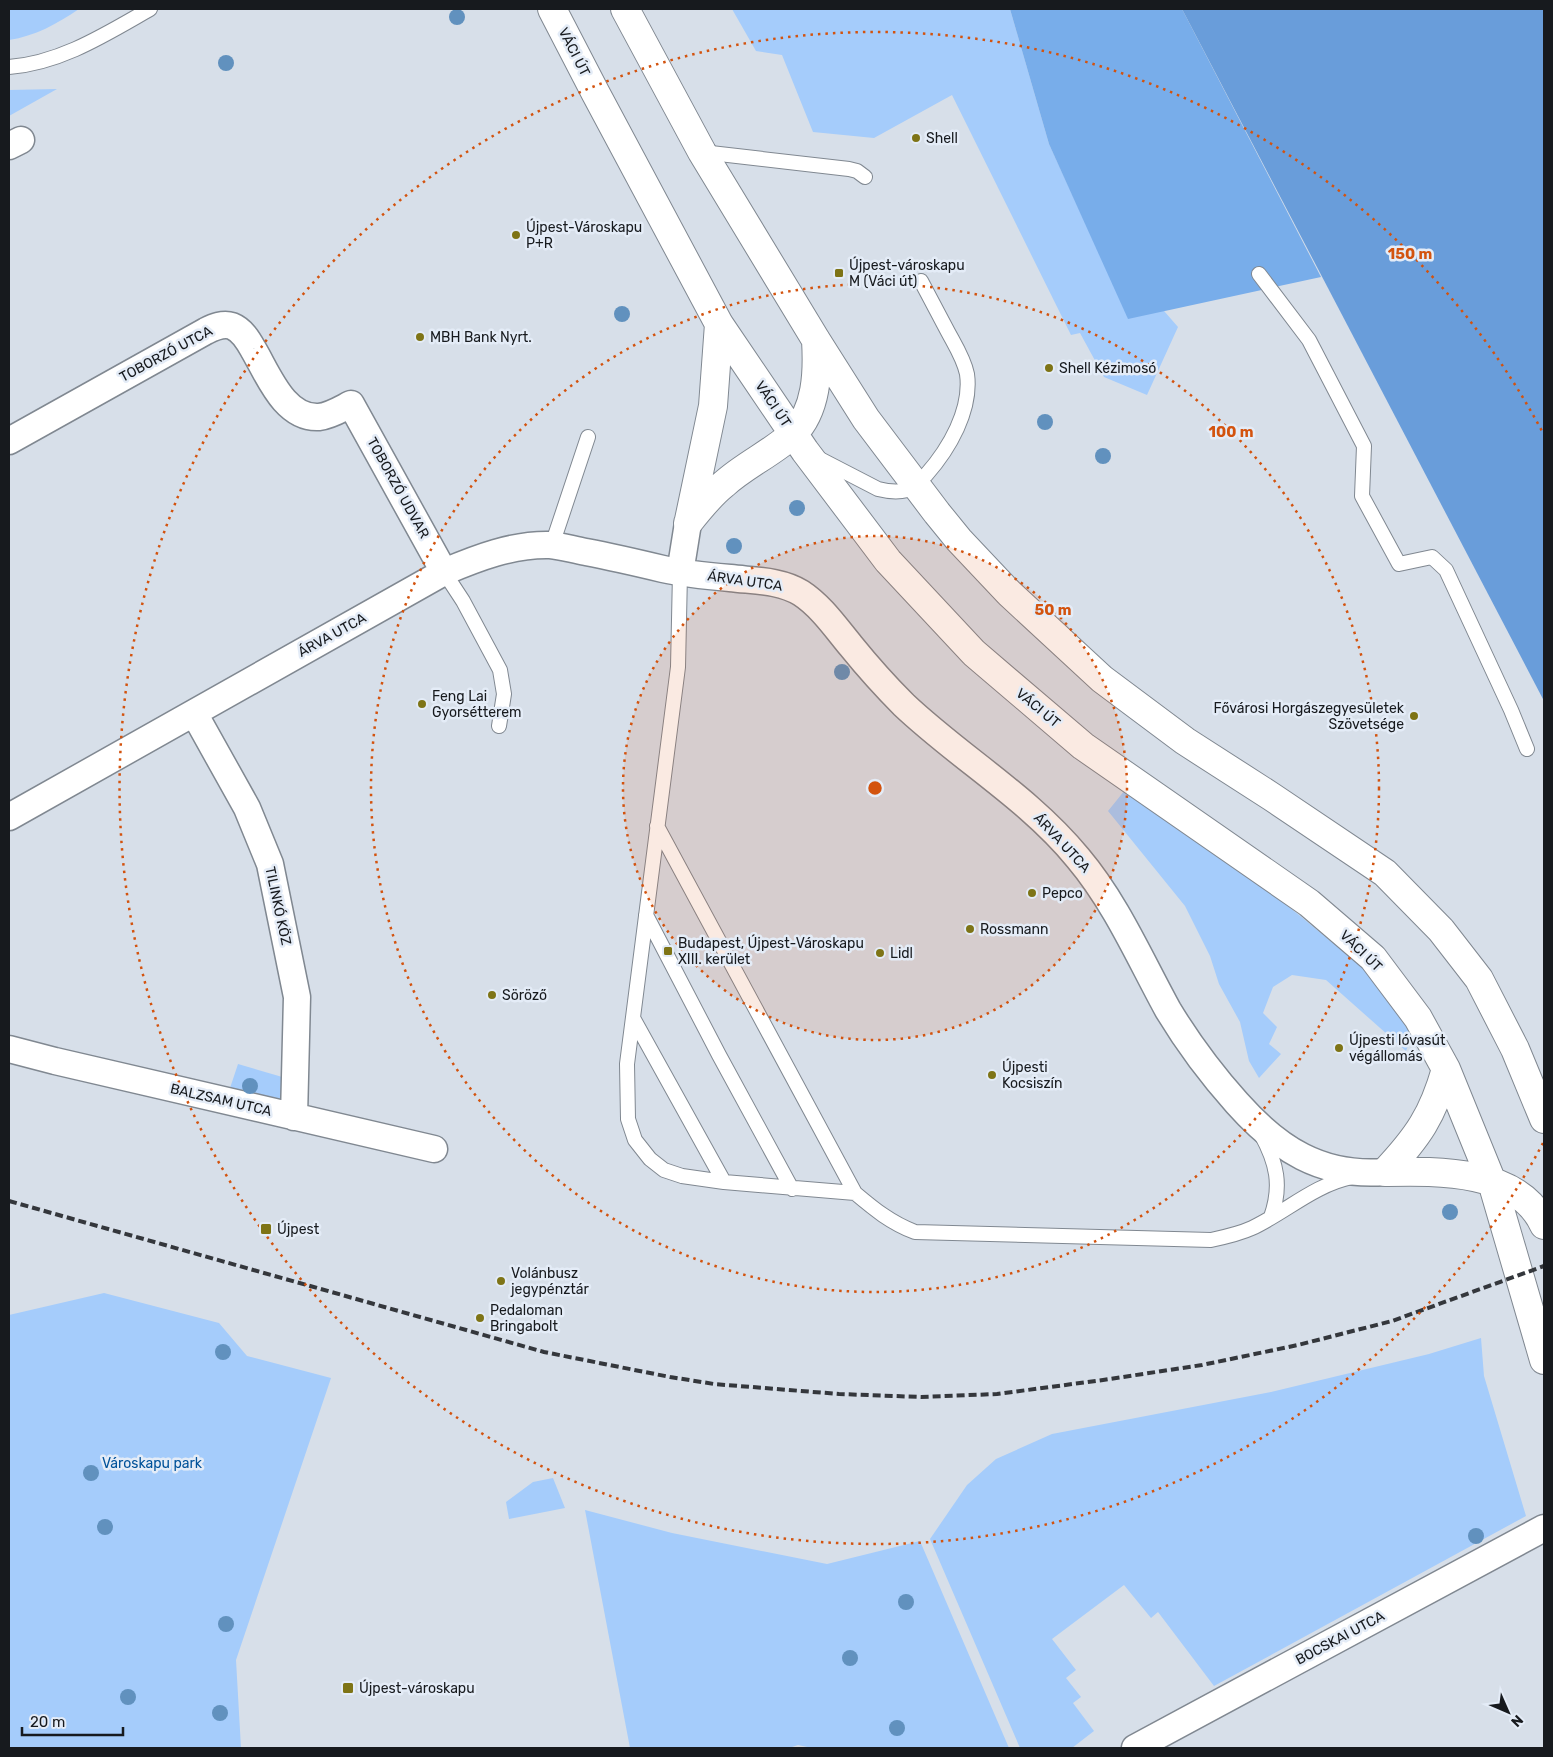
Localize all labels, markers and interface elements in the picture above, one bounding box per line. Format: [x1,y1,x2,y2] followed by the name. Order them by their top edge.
[555,24,594,79] street label: VÁCI ÚT
[926,130,958,147] place label: Shell
[910,132,922,144] marker: Shell
[526,218,642,252] place label: Újpest-Városkapu P+R
[510,229,522,241] marker: Újpest-Városkapu P+R
[1388,245,1432,263] text: 150 m
[849,256,965,290] place label: Újpest-városkapu M (Váci út)
[833,267,845,279] marker: Újpest-városkapu M (Váci út)
[116,321,216,386] street label: TOBORZÓ UTCA
[430,329,532,346] place label: MBH Bank Nyrt.
[414,331,426,343] marker: MBH Bank Nyrt.
[1059,360,1156,377] place label: Shell Kézimosó
[1043,362,1055,374] marker: Shell Kézimosó
[751,377,795,430] street label: VÁCI ÚT
[1209,423,1253,441] text: 100 m
[363,434,434,541] street label: TOBORZÓ UDVAR
[706,566,784,595] street label: ÁRVA UTCA
[1035,601,1071,619] text: 50 m
[294,608,370,661] street label: ÁRVA UTCA
[1013,684,1064,731] street label: VÁCI ÚT
[432,688,522,721] place label: Feng Lai Gyorsétterem
[416,698,428,710] marker: Feng Lai Gyorsétterem
[1214,700,1405,733] place label: Fővárosi Horgászegyesületek Szövetsége
[1408,710,1420,722] marker: Fővárosi Horgászegyesületek Szövetsége
[866,779,884,797] centre of rings
[1030,809,1095,877] street label: ÁRVA UTCA
[261,865,296,947] street label: TILINKÓ KÖZ
[1042,885,1083,902] place label: Pepco
[1026,887,1038,899] marker: Pepco
[980,921,1049,938] place label: Rossmann
[964,923,976,935] marker: Rossmann
[1336,926,1386,975] street label: VÁCI ÚT
[678,934,864,968] place label: Budapest, Újpest-Városkapu XIII. kerület
[662,945,674,957] marker: Budapest, Újpest-Városkapu XIII. kerület
[890,945,913,962] place label: Lidl
[874,947,886,959] marker: Lidl
[502,987,547,1004] place label: Söröző
[486,989,498,1001] marker: Söröző
[1349,1031,1446,1065] place label: Újpesti lóvasút végállomás
[1333,1042,1345,1054] marker: Újpesti lóvasút végállomás
[1002,1058,1062,1092] place label: Újpesti Kocsiszín
[986,1069,998,1081] marker: Újpesti Kocsiszín
[169,1080,274,1120] street label: BALZSAM UTCA
[277,1220,320,1238] place label: Újpest
[259,1222,273,1236] marker: Újpest
[510,1265,589,1298] place label: Volánbusz jegypénztár
[495,1275,507,1287] marker: Volánbusz jegypénztár
[490,1302,563,1335] place label: Pedaloman Bringabolt
[474,1312,486,1324] marker: Pedaloman Bringabolt
[102,1455,203,1472] park label: Városkapu park
[1293,1607,1388,1669] street label: BOCSKAI UTCA
[359,1679,475,1697] place label: Újpest-városkapu
[341,1681,355,1695] marker: Újpest-városkapu
[1483,1687,1533,1737] north arrow
[22,1704,124,1736] scale bar
[1507,1711,1526,1730] text: N
[30,1713,65,1731] text: 20 m

